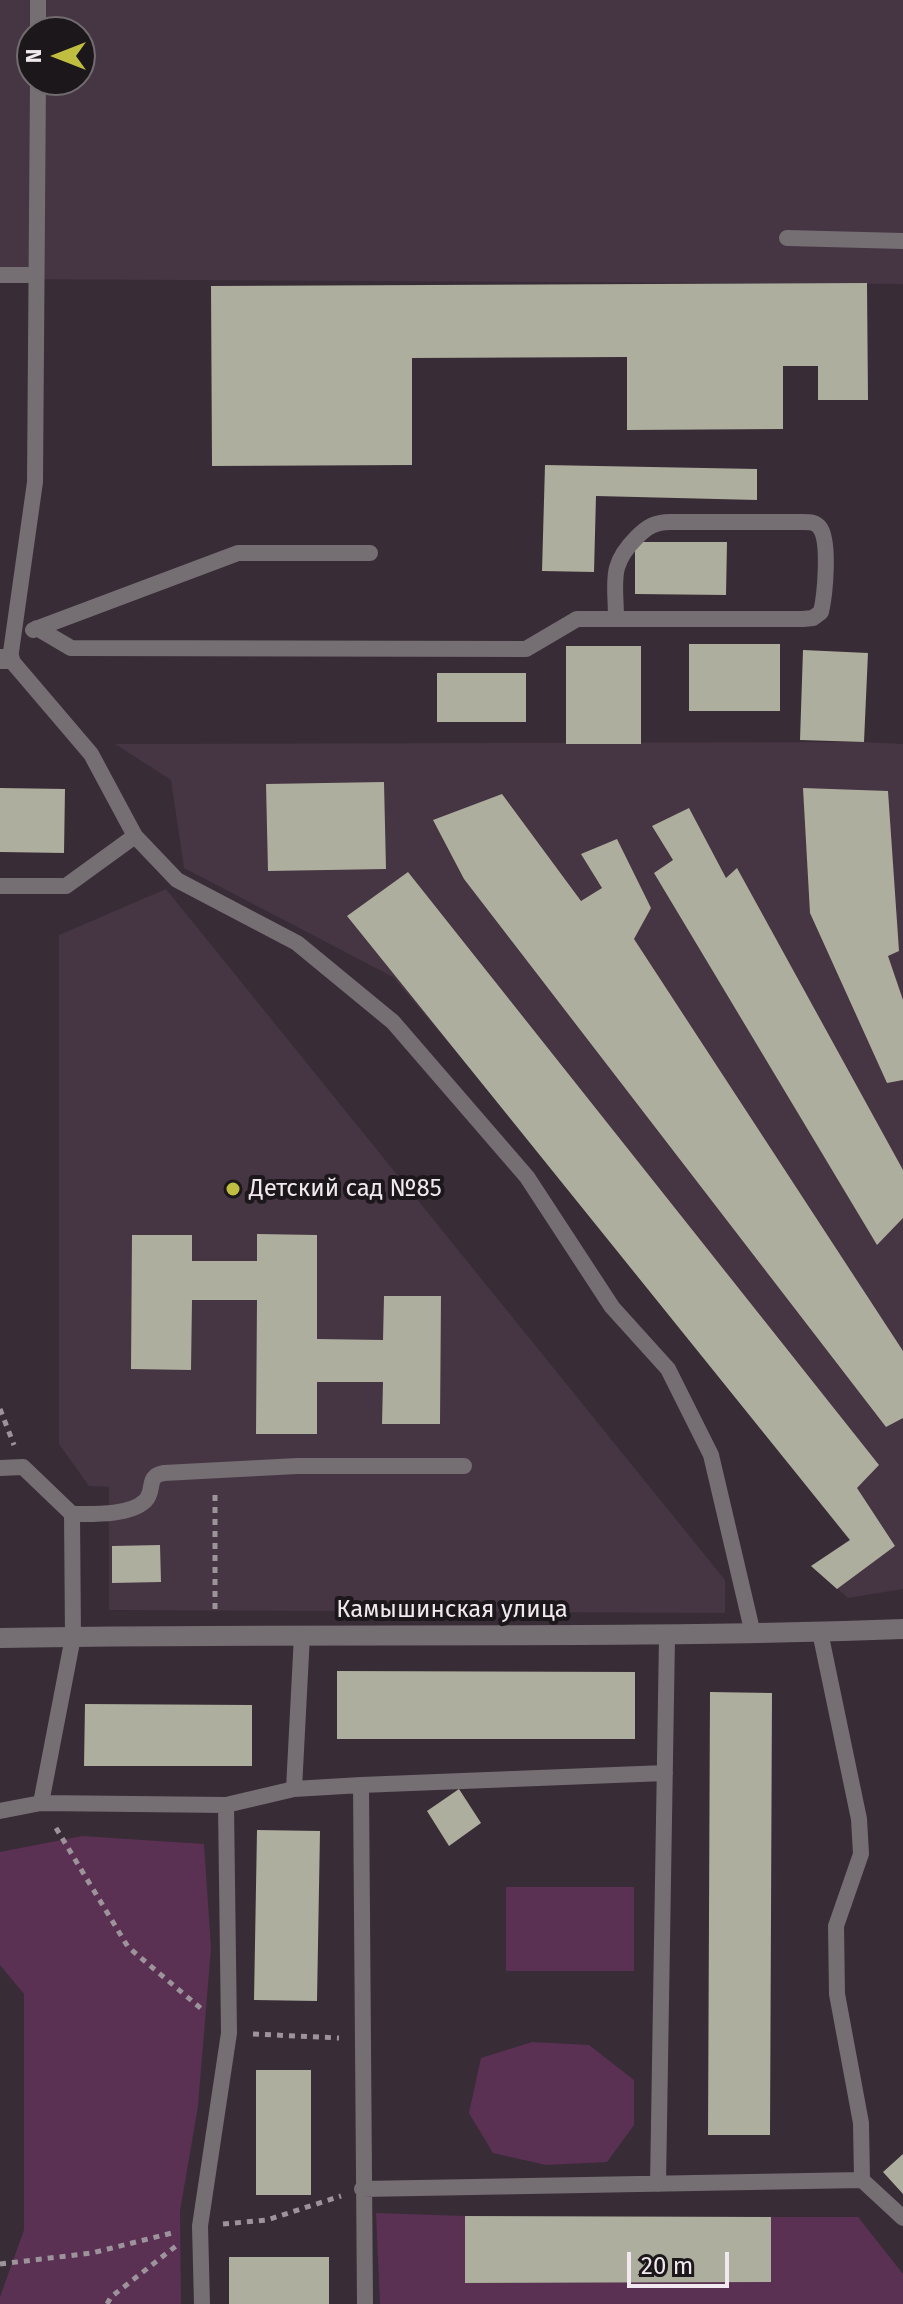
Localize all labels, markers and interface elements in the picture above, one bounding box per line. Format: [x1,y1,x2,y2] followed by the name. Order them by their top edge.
[16,16,96,96] north arrow
[20,49,47,63] text: N
[249,1175,442,1203] place label: Детский сад №85
[224,1180,242,1198] marker: Детский сад №85
[336,1596,568,1624] street label: Камышинская улица
[631,2236,733,2286] scale bar
[641,2252,693,2280] text: 20 m

